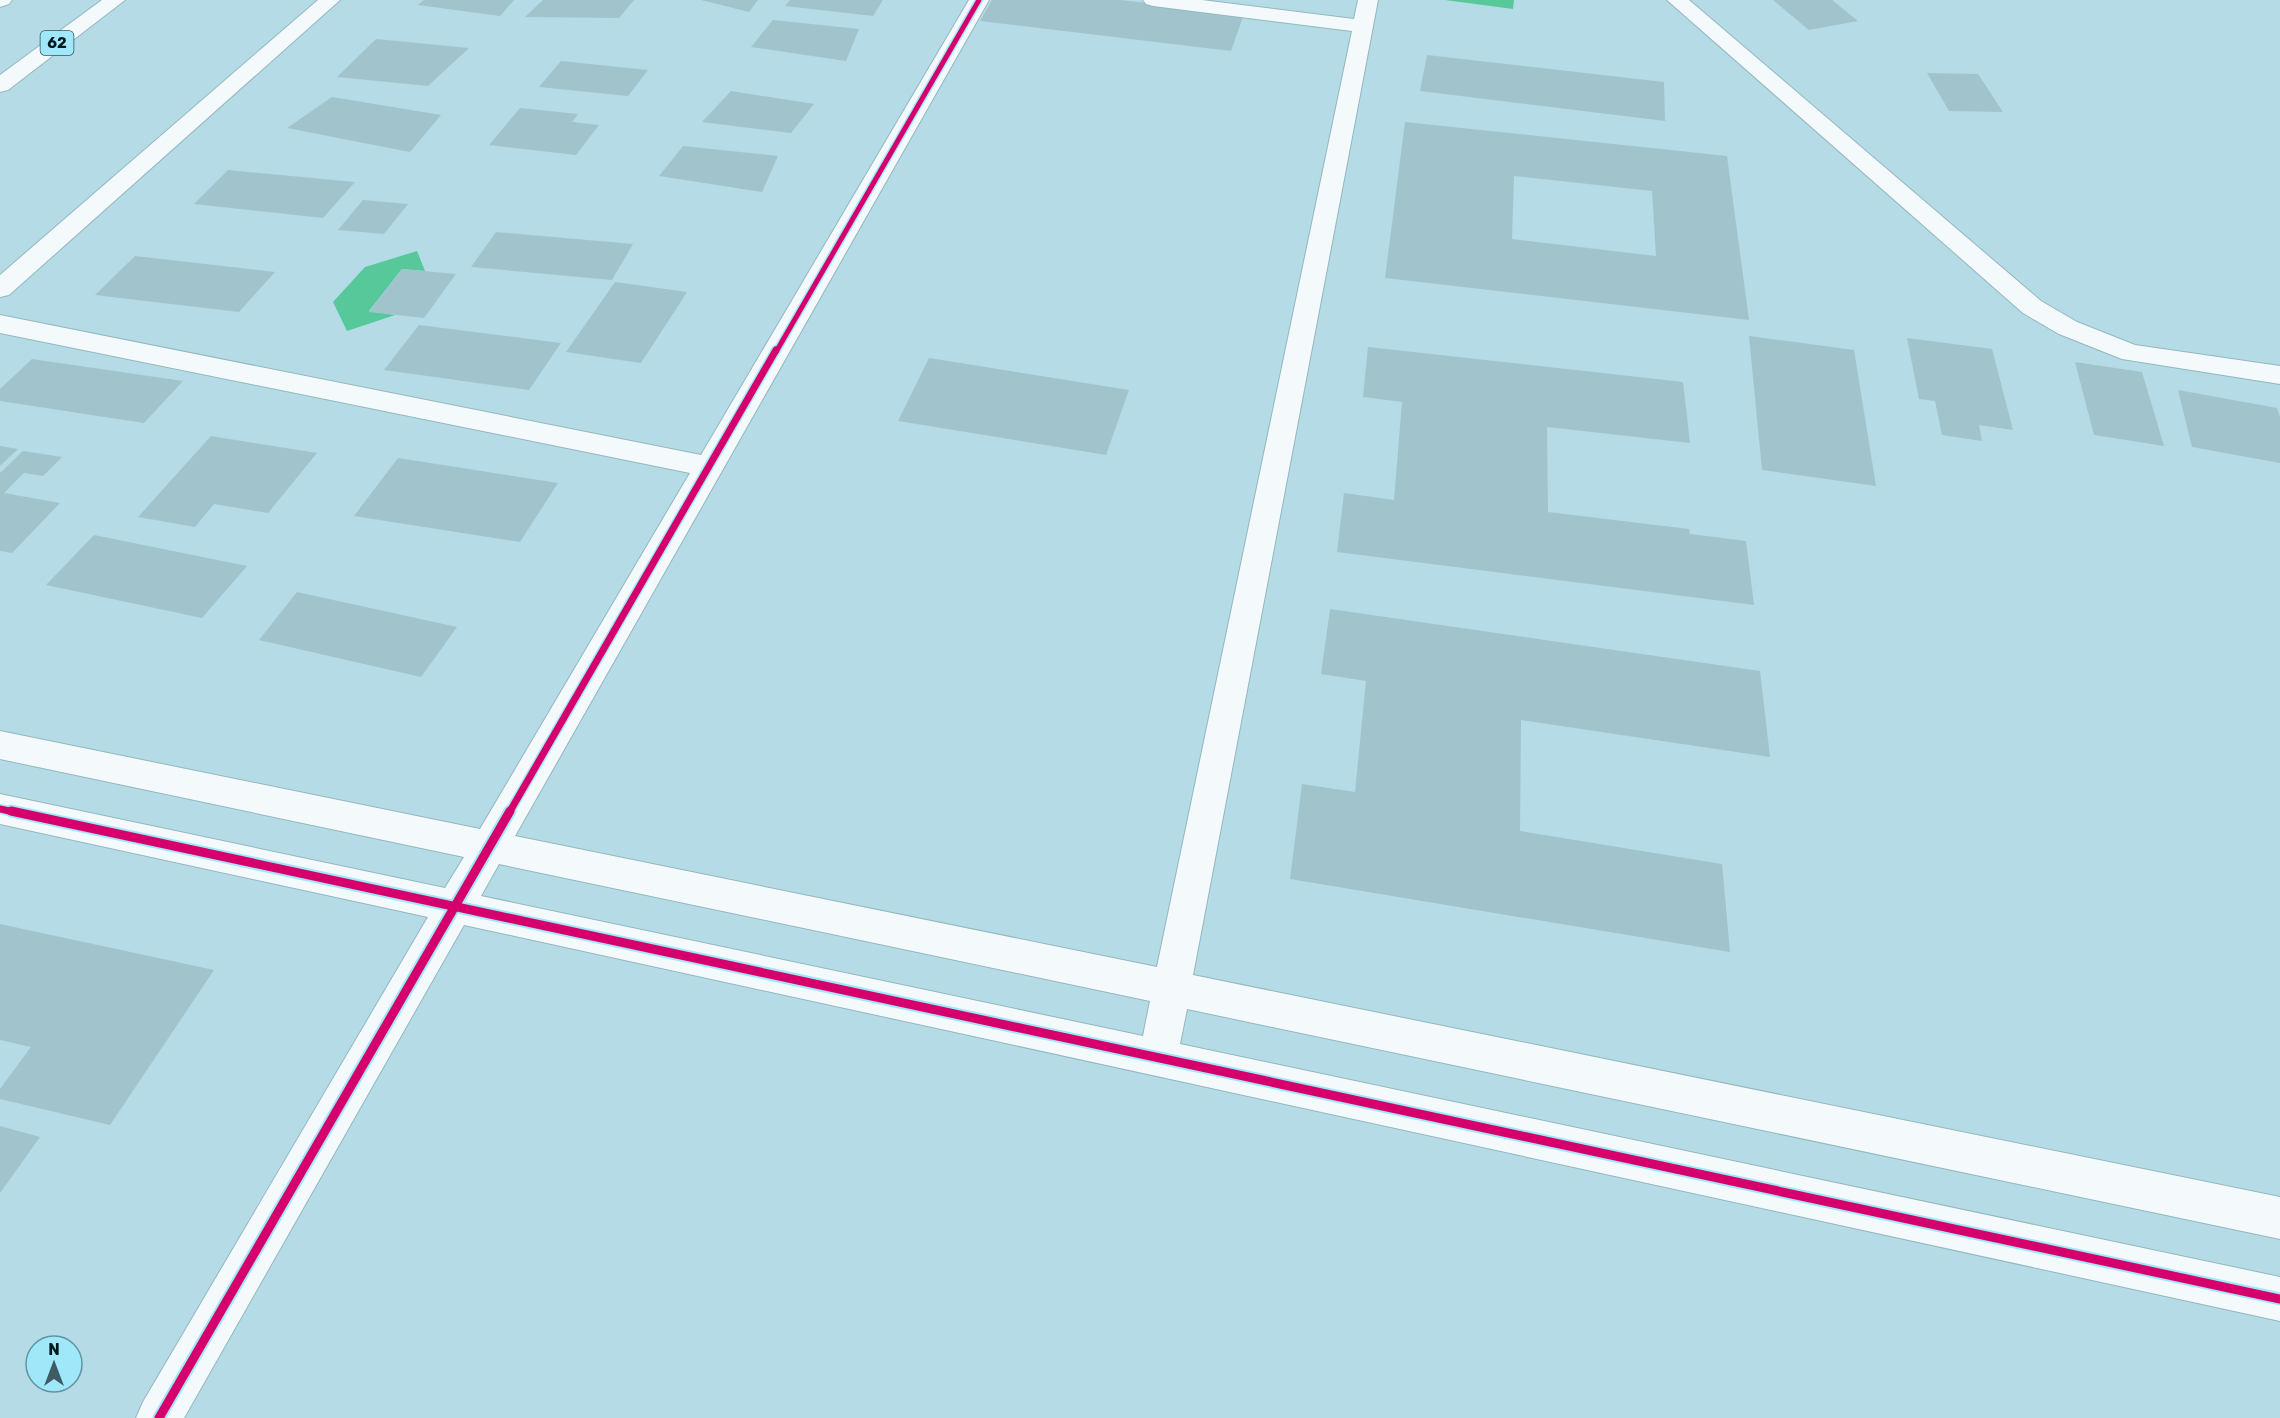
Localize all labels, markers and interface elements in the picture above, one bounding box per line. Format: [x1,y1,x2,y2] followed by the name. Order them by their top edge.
[40,31,74,55] road number: 62
[24,1334,84,1394] north arrow
[48,1340,60,1359] text: N

